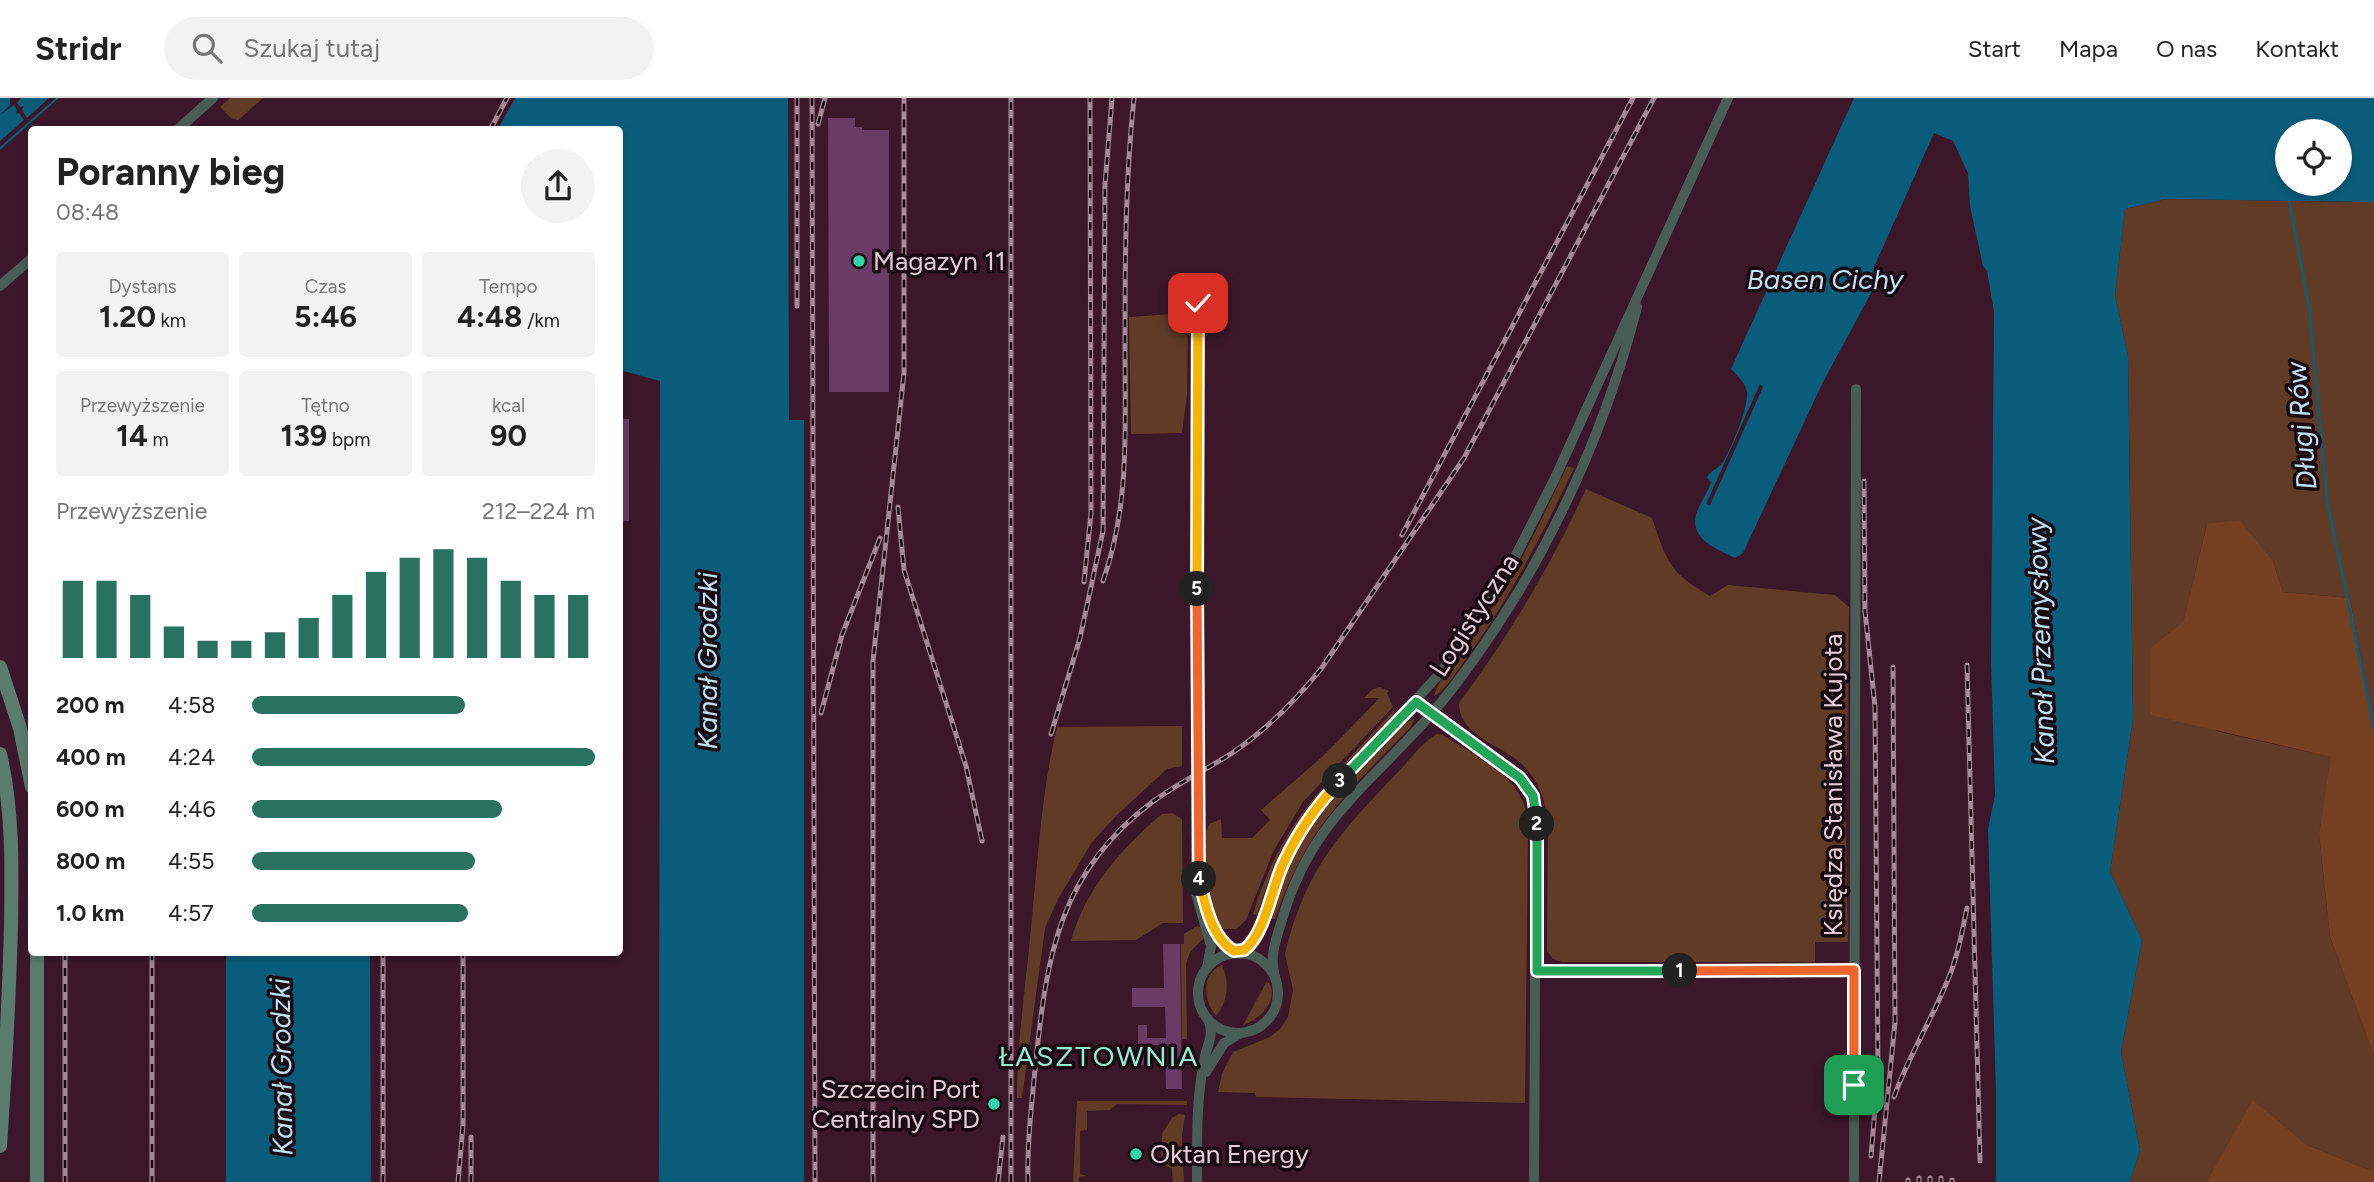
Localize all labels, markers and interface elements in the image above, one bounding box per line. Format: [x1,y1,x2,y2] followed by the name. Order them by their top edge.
[164,17,654,80] search box
[35,29,122,68] text: Stridr
[188,29,226,67] icon: search
[244,32,380,64] text: Szukaj tutaj
[1968,34,2021,63] text: Start
[2059,34,2118,63] text: Mapa
[2156,34,2217,63] text: O nas
[2255,34,2339,63] text: Kontakt
[2275,119,2352,196] map controls
[2275,119,2352,196] button: locate
[56,149,285,195] text: Poranny bieg
[521,149,595,223] button: share
[56,198,119,226] text: 08:48
[873,245,1006,277] place label: Magazyn 11
[851,253,867,269] marker: Magazyn 11
[1747,262,1905,296] water label: Basen Cichy
[1168,273,1228,333] pin
[108,275,177,298] text: Dystans
[305,275,346,298] text: Czas
[479,275,538,298] text: Tempo
[1179,284,1217,322] icon: check
[99,298,156,335] text: 1.20
[294,298,357,335] text: 5:46
[457,298,522,335] text: 4:48
[156,309,186,332] text: km
[522,309,560,332] text: /km
[2278,360,2324,491] water label: Długi Rów
[80,394,205,417] text: Przewyższenie
[301,394,350,417] text: Tętno
[492,394,525,417] text: kcal
[116,417,148,454] text: 14
[281,417,327,454] text: 139
[490,417,527,454] text: 90
[148,428,169,451] text: m
[327,428,370,451] text: bpm
[56,497,207,525] text: Przewyższenie
[482,497,595,525] text: 212–224 m
[2019,516,2061,765] water label: Kanał Przemysłowy
[1423,548,1525,682] street label: Logistyczna
[690,572,724,750] water label: Kanał Grodzki
[1180,572,1214,606] pin: 5
[1191,577,1202,600] text: 5
[1817,633,1849,937] street label: Księdza Stanisława Kujota
[56,691,125,719] text: 200 m
[168,691,215,719] text: 4:58
[56,743,126,771] text: 400 m
[168,743,215,771] text: 4:24
[1322,764,1358,798] pin: 3
[1334,769,1345,792] text: 3
[56,795,125,823] text: 600 m
[168,795,215,823] text: 4:46
[1520,806,1554,842] pin: 2
[1531,812,1542,835] text: 2
[56,847,125,875] text: 800 m
[168,847,215,875] text: 4:55
[1182,862,1216,896] pin: 4
[1192,867,1205,890] text: 4
[56,899,124,927] text: 1.0 km
[168,899,214,927] text: 4:57
[1662,954,1698,988] pin: 1
[1675,959,1684,982] text: 1
[262,977,300,1156] water label: Kanał Grodzki
[999,1039,1199,1073] district label: ŁASZTOWNIA
[1824,1055,1884,1115] pin
[1835,1066,1873,1104] icon: arrive
[812,1073,980,1135] place label: Szczecin Port Centralny SPD
[986,1096,1002,1112] marker: Szczecin Port Centralny SPD
[1150,1138,1309,1170] place label: Oktan Energy
[1128,1146,1144,1162] marker: Oktan Energy

